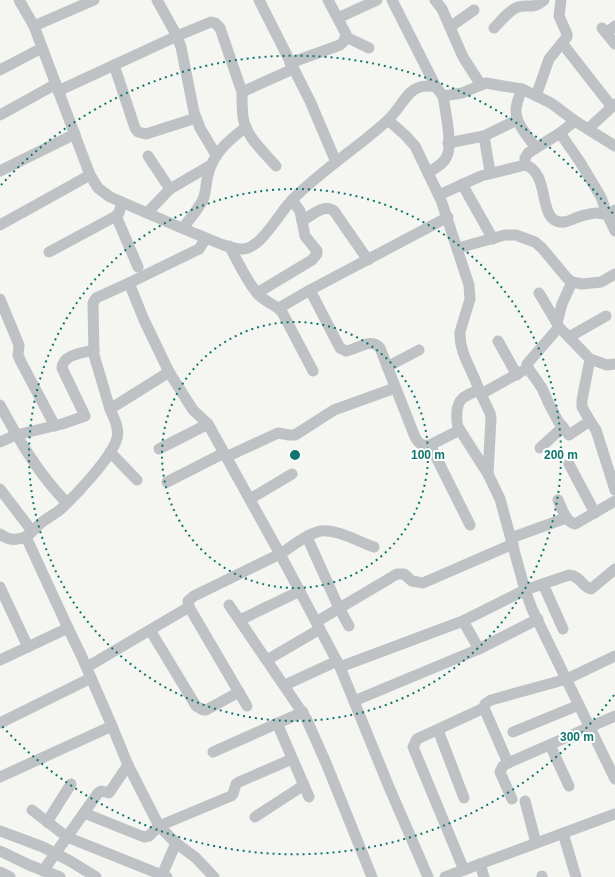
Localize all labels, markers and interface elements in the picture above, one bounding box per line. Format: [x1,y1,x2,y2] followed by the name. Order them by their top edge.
[288,448,302,462] centre of rings
[411,448,445,462] text: 100 m
[544,448,578,462] text: 200 m
[560,730,594,744] text: 300 m

